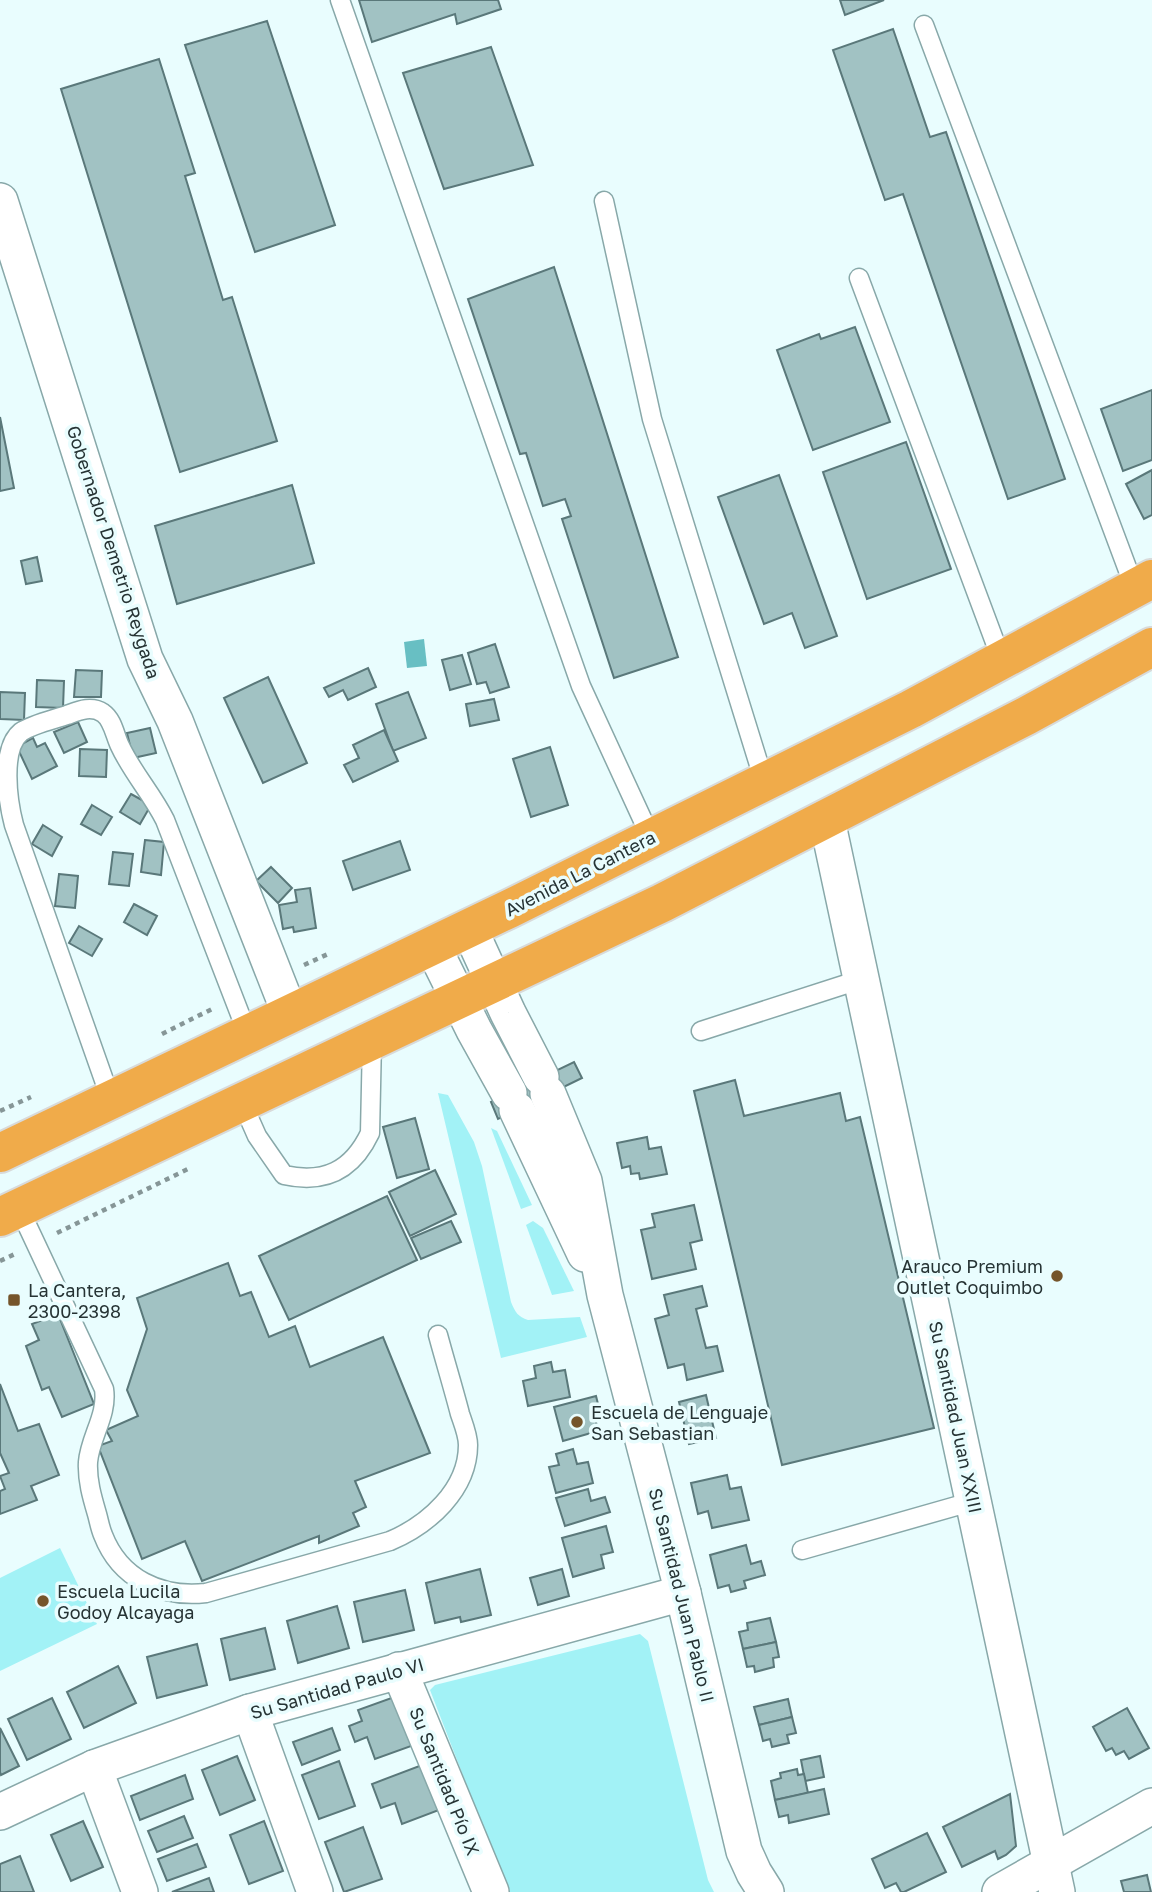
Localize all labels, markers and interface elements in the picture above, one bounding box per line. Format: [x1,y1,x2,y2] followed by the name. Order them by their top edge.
[63,423,165,681] street label: Gobernador Demetrio Reygada
[501,826,659,920] street label: Avenida La Cantera
[896,1255,1043,1298] place label: Arauco Premium Outlet Coquimbo
[1049,1268,1065,1284] marker: Arauco Premium Outlet Coquimbo
[28,1279,126,1322] place label: La Cantera, 2300-2398
[6,1292,22,1308] marker: La Cantera, 2300-2398
[925,1319,987,1515] street label: Su Santidad Juan XXIII
[591,1401,768,1444] place label: Escuela de Lenguaje San Sebastian
[569,1414,585,1430] marker: Escuela de Lenguaje San Sebastian
[645,1486,719,1704] street label: Su Santidad Juan Pablo II
[57,1580,194,1623] place label: Escuela Lucila Godoy Alcayaga
[35,1593,51,1609] marker: Escuela Lucila Godoy Alcayaga
[248,1653,426,1723] street label: Su Santidad Paulo VI
[405,1704,485,1858] street label: Su Santidad Pío IX

